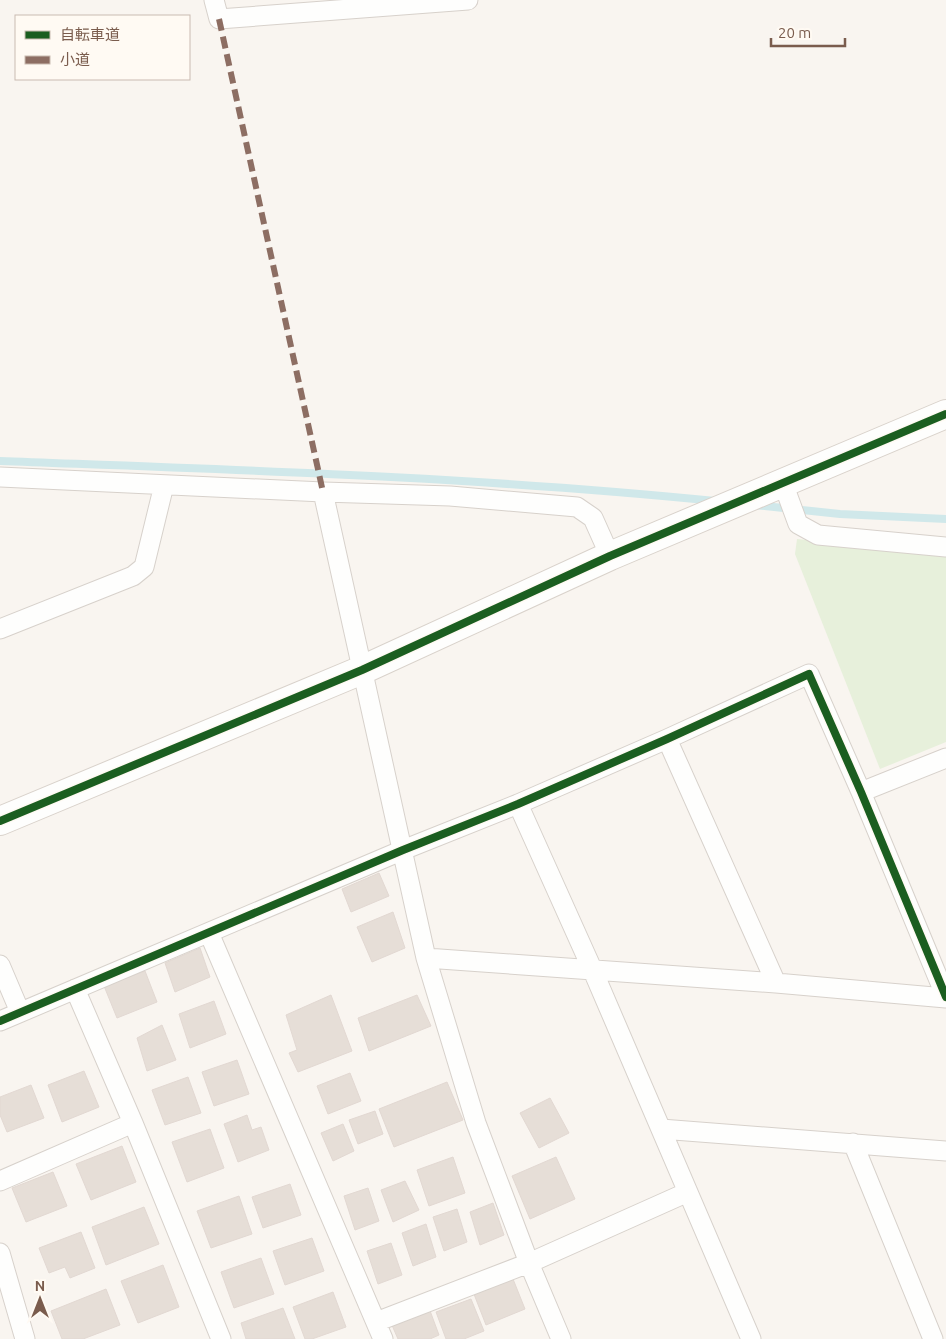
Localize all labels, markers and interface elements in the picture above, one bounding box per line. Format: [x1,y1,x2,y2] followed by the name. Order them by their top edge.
[15,15,190,80] legend
[771,15,845,47] scale bar
[778,24,811,41] text: 20 m
[60,26,120,43] text: 自転車道
[60,51,90,68] text: 小道
[15,1274,65,1324] north arrow
[35,1278,45,1294] text: N

